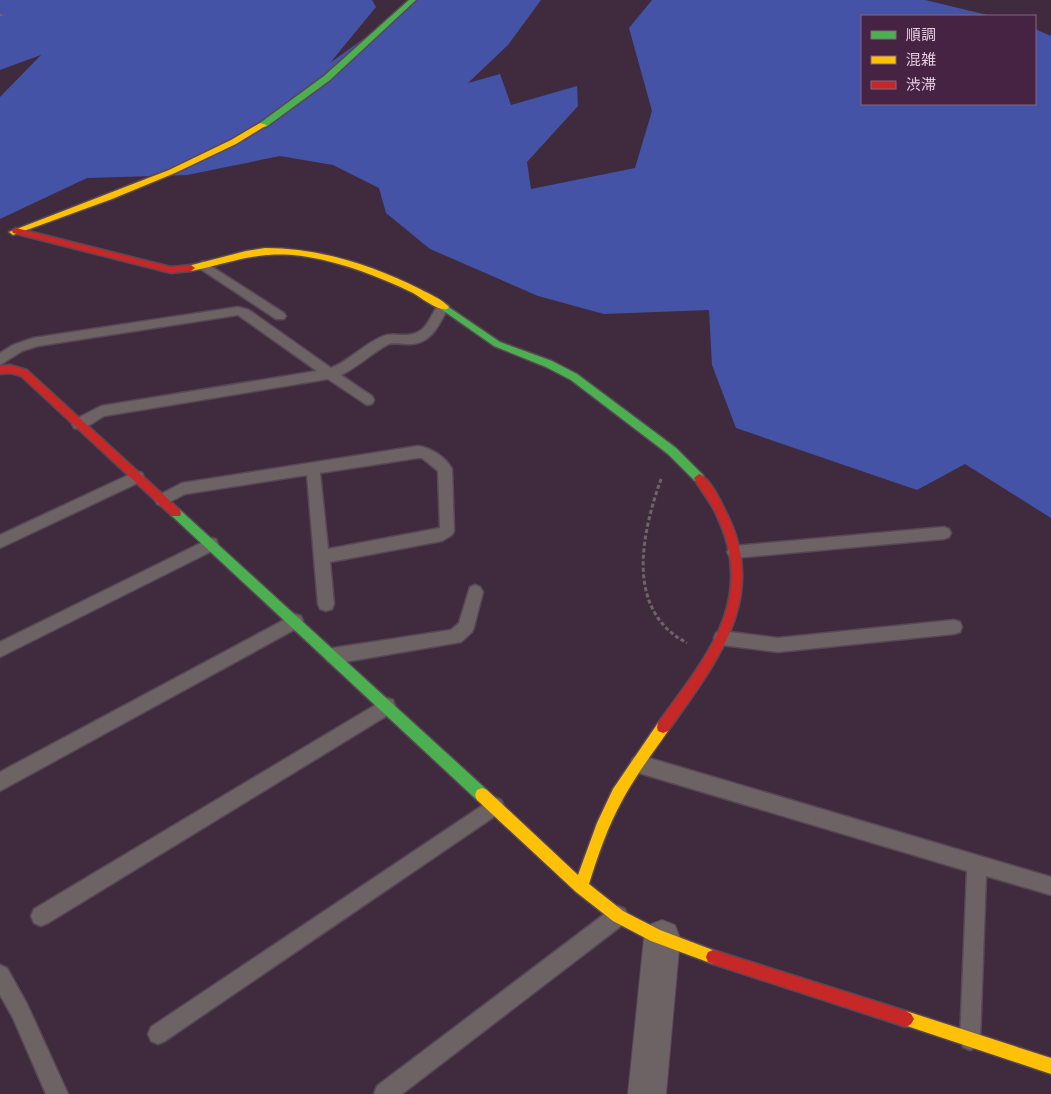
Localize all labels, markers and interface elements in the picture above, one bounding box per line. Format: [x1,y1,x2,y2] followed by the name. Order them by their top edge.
[861,15,1036,105] legend
[906,26,936,43] text: 順調
[906,51,936,68] text: 混雑
[906,76,936,93] text: 渋滞

